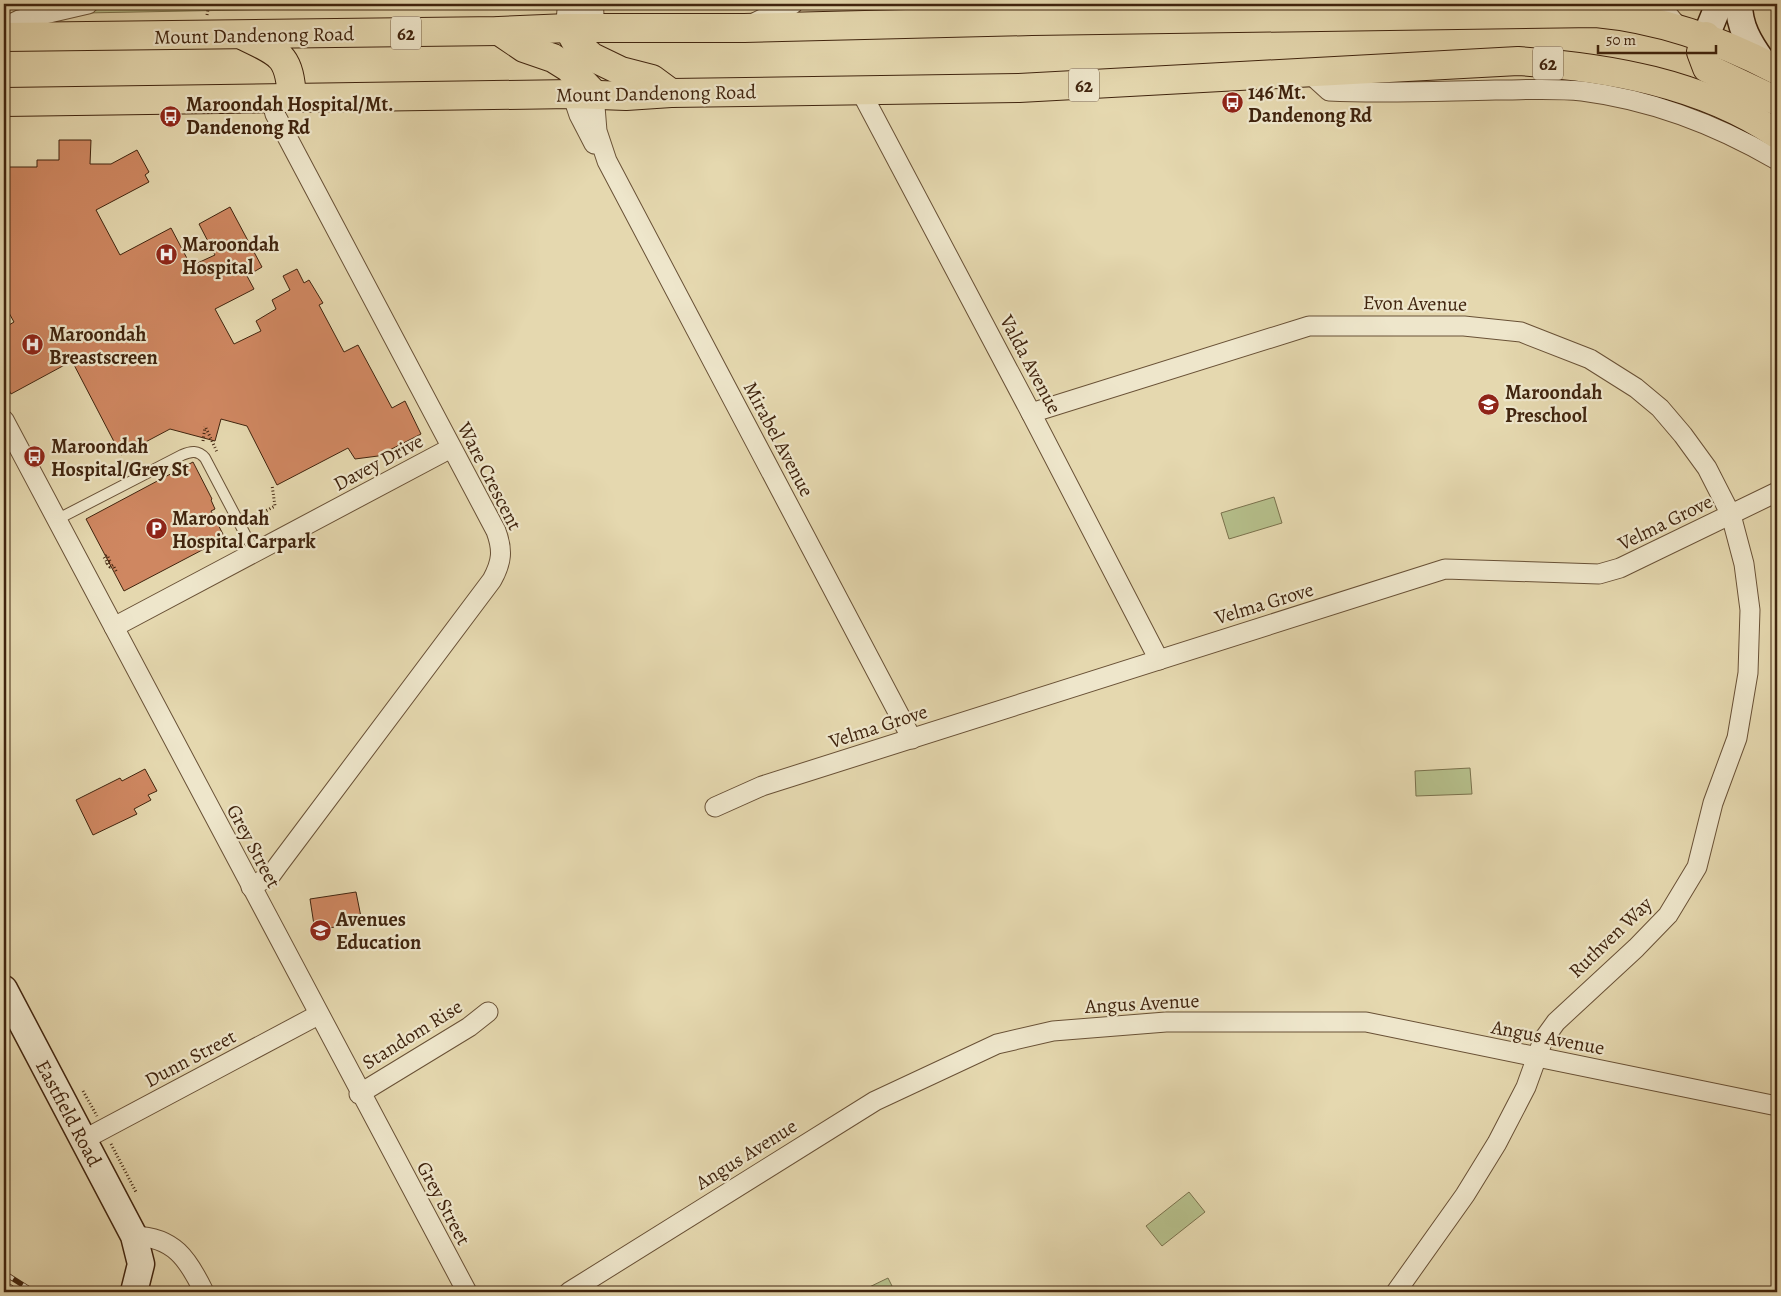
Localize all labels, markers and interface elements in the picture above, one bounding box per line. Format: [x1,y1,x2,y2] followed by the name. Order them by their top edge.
[391,16,421,49] road number: 62
[154,20,355,51] street label: Mount Dandenong Road
[1598,22,1716,54] scale bar
[1606,30,1636,50] text: 50 m
[1533,46,1563,80] road number: 62
[1069,68,1099,102] road number: 62
[556,78,757,109] street label: Mount Dandenong Road
[1248,79,1372,129] place label: 146 Mt. Dandenong Rd
[186,91,394,141] place label: Maroondah Hospital/Mt. Dandenong Rd
[1220,91,1244,115] bus stop icon: 146 Mt. Dandenong Rd
[158,104,182,128] bus stop icon: Maroondah Hospital/Mt. Dandenong Rd
[182,231,280,281] place label: Maroondah Hospital
[154,243,178,267] hospital icon: Maroondah Hospital
[1363,289,1467,318] street label: Evon Avenue
[993,309,1068,418] street label: Valda Avenue
[49,321,158,371] place label: Maroondah Breastscreen
[21,333,45,357] hospital icon: Maroondah Breastscreen
[737,377,820,502] street label: Mirabel Avenue
[1505,379,1603,429] place label: Maroondah Preschool
[1477,392,1501,416] school or university icon: Maroondah Preschool
[450,417,529,535] street label: Ware Crescent
[328,427,428,497] street label: Davey Drive
[51,433,189,483] place label: Maroondah Hospital/Grey St
[23,445,47,469] bus stop icon: Maroondah Hospital/Grey St
[1613,488,1717,557] street label: Velma Grove
[172,505,316,555] place label: Maroondah Hospital Carpark
[144,517,168,541] parking icon: Maroondah Hospital Carpark
[1210,576,1317,632] street label: Velma Grove
[825,698,931,755] street label: Velma Grove
[220,800,287,893] street label: Grey Street
[1563,890,1659,984] street label: Ruthven Way
[335,906,421,956] place label: Avenues Education
[308,919,332,943] school or university icon: Avenues Education
[1083,987,1200,1020] street label: Angus Avenue
[357,993,468,1076] street label: Standom Rise
[1488,1013,1607,1062] street label: Angus Avenue
[140,1023,241,1094] street label: Dunn Street
[29,1055,108,1172] street label: Eastfield Road
[690,1113,802,1197] street label: Angus Avenue
[410,1157,477,1250] street label: Grey Street

